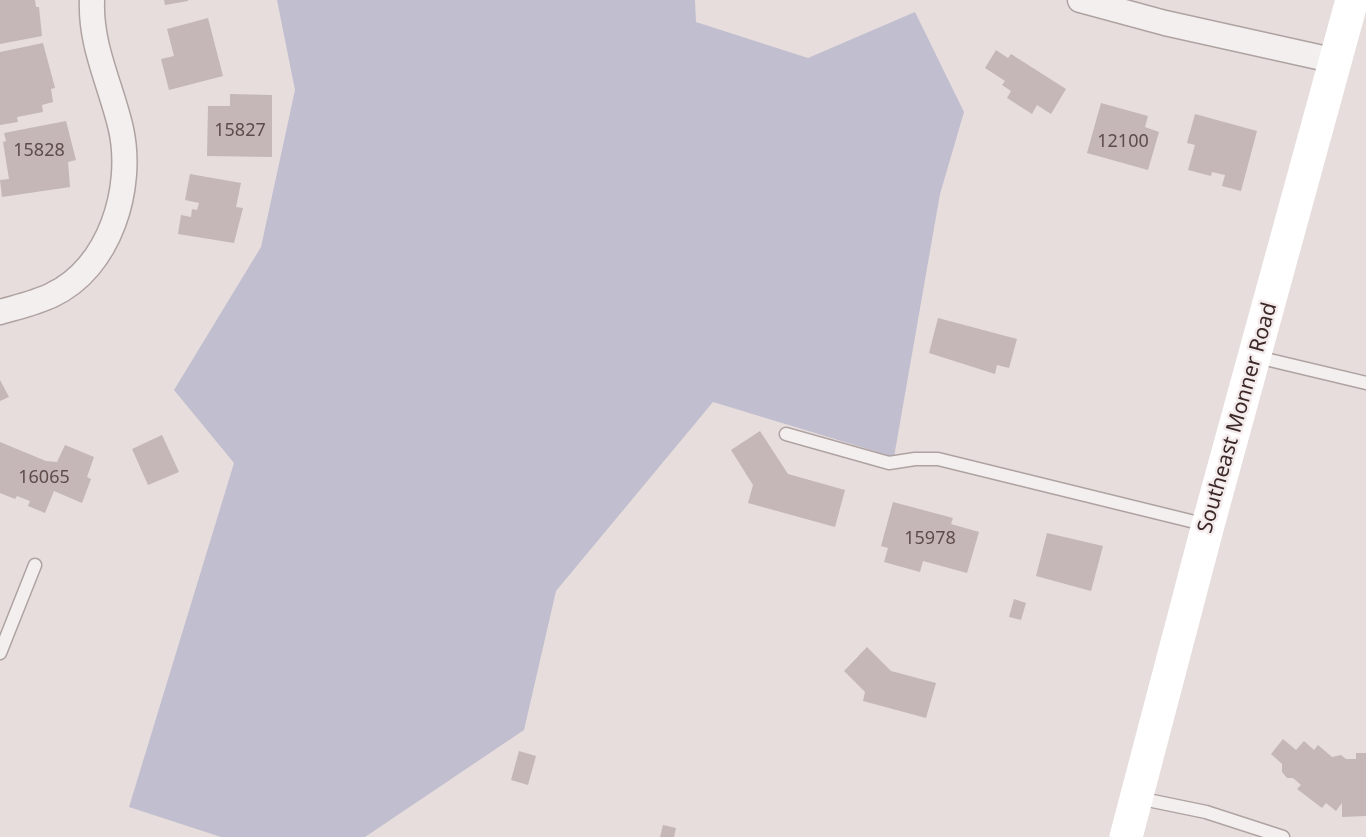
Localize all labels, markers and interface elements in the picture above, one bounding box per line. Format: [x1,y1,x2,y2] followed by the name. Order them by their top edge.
[214,120,266,142] house number: 15827
[1097,131,1149,153] house number: 12100
[13,140,65,162] house number: 15828
[1193,300,1283,536] street label: Southeast Monner Road
[18,467,70,489] house number: 16065
[904,528,956,550] house number: 15978

